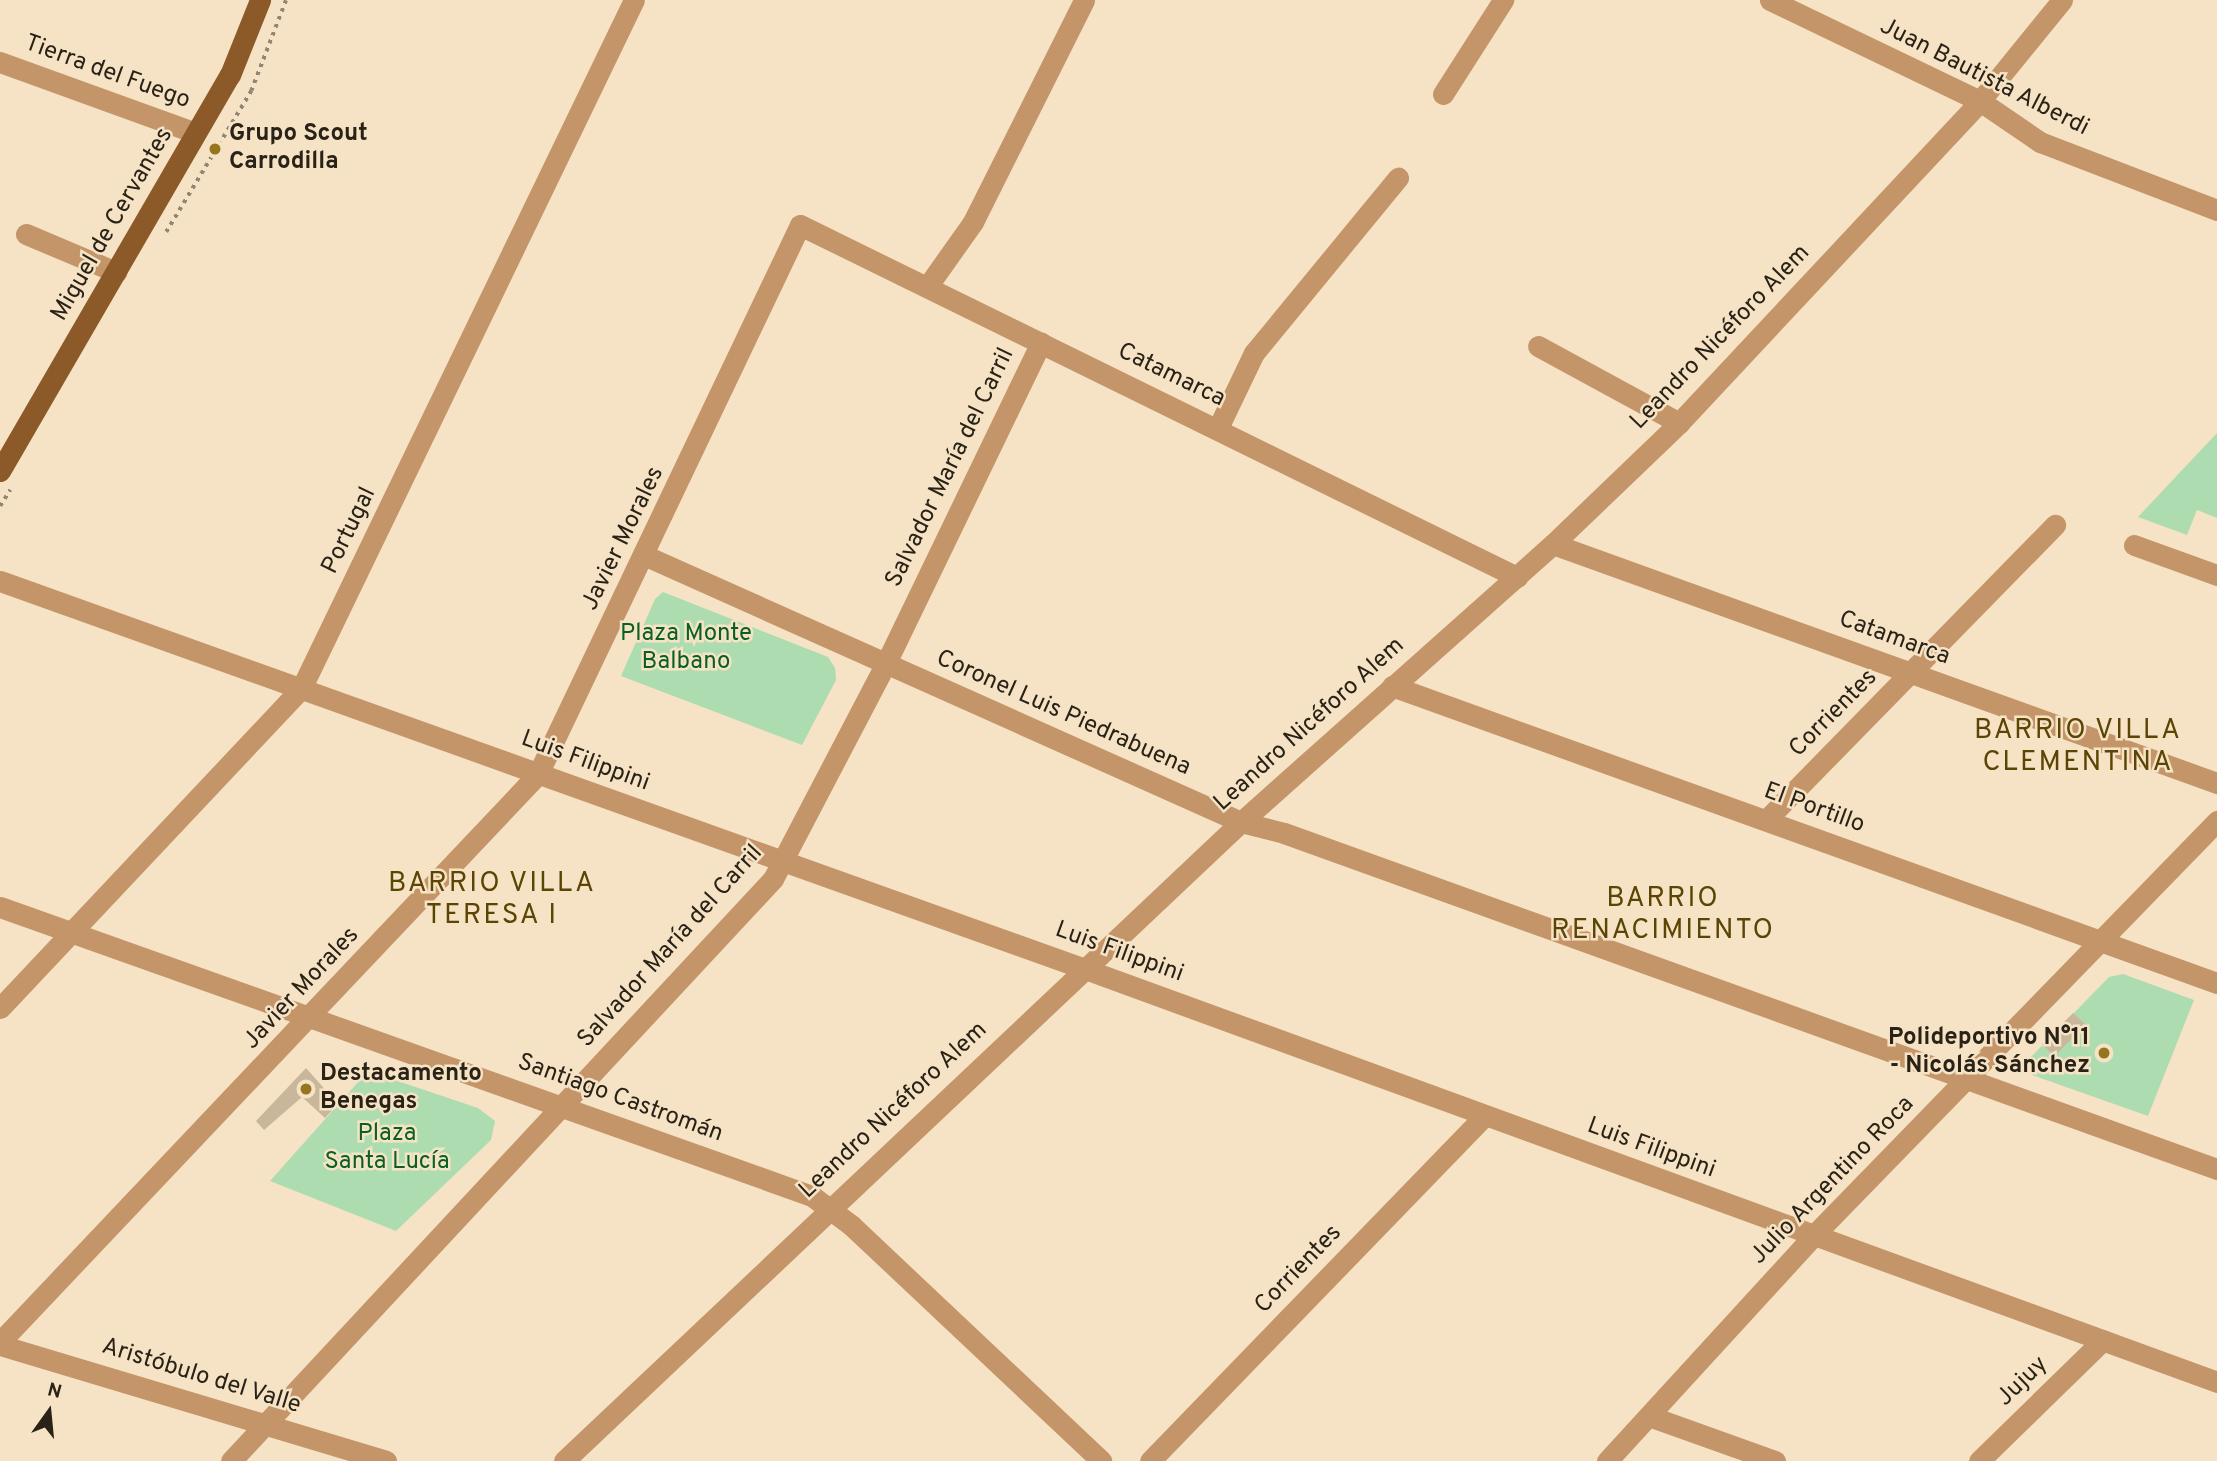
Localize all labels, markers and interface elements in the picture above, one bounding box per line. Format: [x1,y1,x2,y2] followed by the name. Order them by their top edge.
[1874,13,2094,143] street label: Juan Bautista Alberdi
[20,30,194,116] street label: Tierra del Fuego
[229,121,368,177] place label: Grupo Scout Carrodilla
[46,123,180,327] street label: Miguel de Cervantes
[207,141,223,157] marker: Grupo Scout Carrodilla
[1625,239,1817,437] street label: Leandro Nicéforo Alem
[1113,338,1229,414] street label: Catamarca
[880,344,1022,592] street label: Salvador María del Carril
[577,462,671,616] street label: Javier Morales
[317,483,383,579] street label: Portugal
[1835,606,1953,672] street label: Catamarca
[620,621,752,677] park label: Plaza Monte Balbano
[1209,632,1411,818] street label: Leandro Nicéforo Alem
[931,645,1195,783] street label: Coronel Luis Piedrabuena
[1784,664,1884,764] street label: Corrientes
[1975,714,2181,780] district label: BARRIO VILLA CLEMENTINA
[517,725,653,799] street label: Luis Filippini
[1760,777,1868,841] street label: El Portillo
[572,840,770,1054] street label: Salvador María del Carril
[389,867,595,933] district label: BARRIO VILLA TERESA I
[1553,882,1773,948] district label: BARRIO RENACIMIENTO
[1051,916,1187,990] street label: Luis Filippini
[238,922,366,1056] street label: Javier Morales
[794,1016,994,1206] street label: Leandro Nicéforo Alem
[1888,1025,2090,1081] place label: Polideportivo N°11 - Nicolás Sánchez
[2096,1045,2112,1061] marker: Polideportivo N°11 - Nicolás Sánchez
[513,1048,727,1150] street label: Santiago Castromán
[320,1061,482,1117] place label: Destacamento Benegas
[298,1081,314,1097] marker: Destacamento Benegas
[1745,1090,1921,1272] street label: Julio Argentino Roca
[1583,1112,1719,1186] street label: Luis Filippini
[324,1121,450,1177] park label: Plaza Santa Lucía
[1250,1220,1348,1320] street label: Corrientes
[98,1333,304,1421] street label: Aristóbulo del Valle
[1991,1351,2055,1413] street label: Jujuy
[14,1377,84,1447] north arrow
[45,1378,64,1405] text: N

